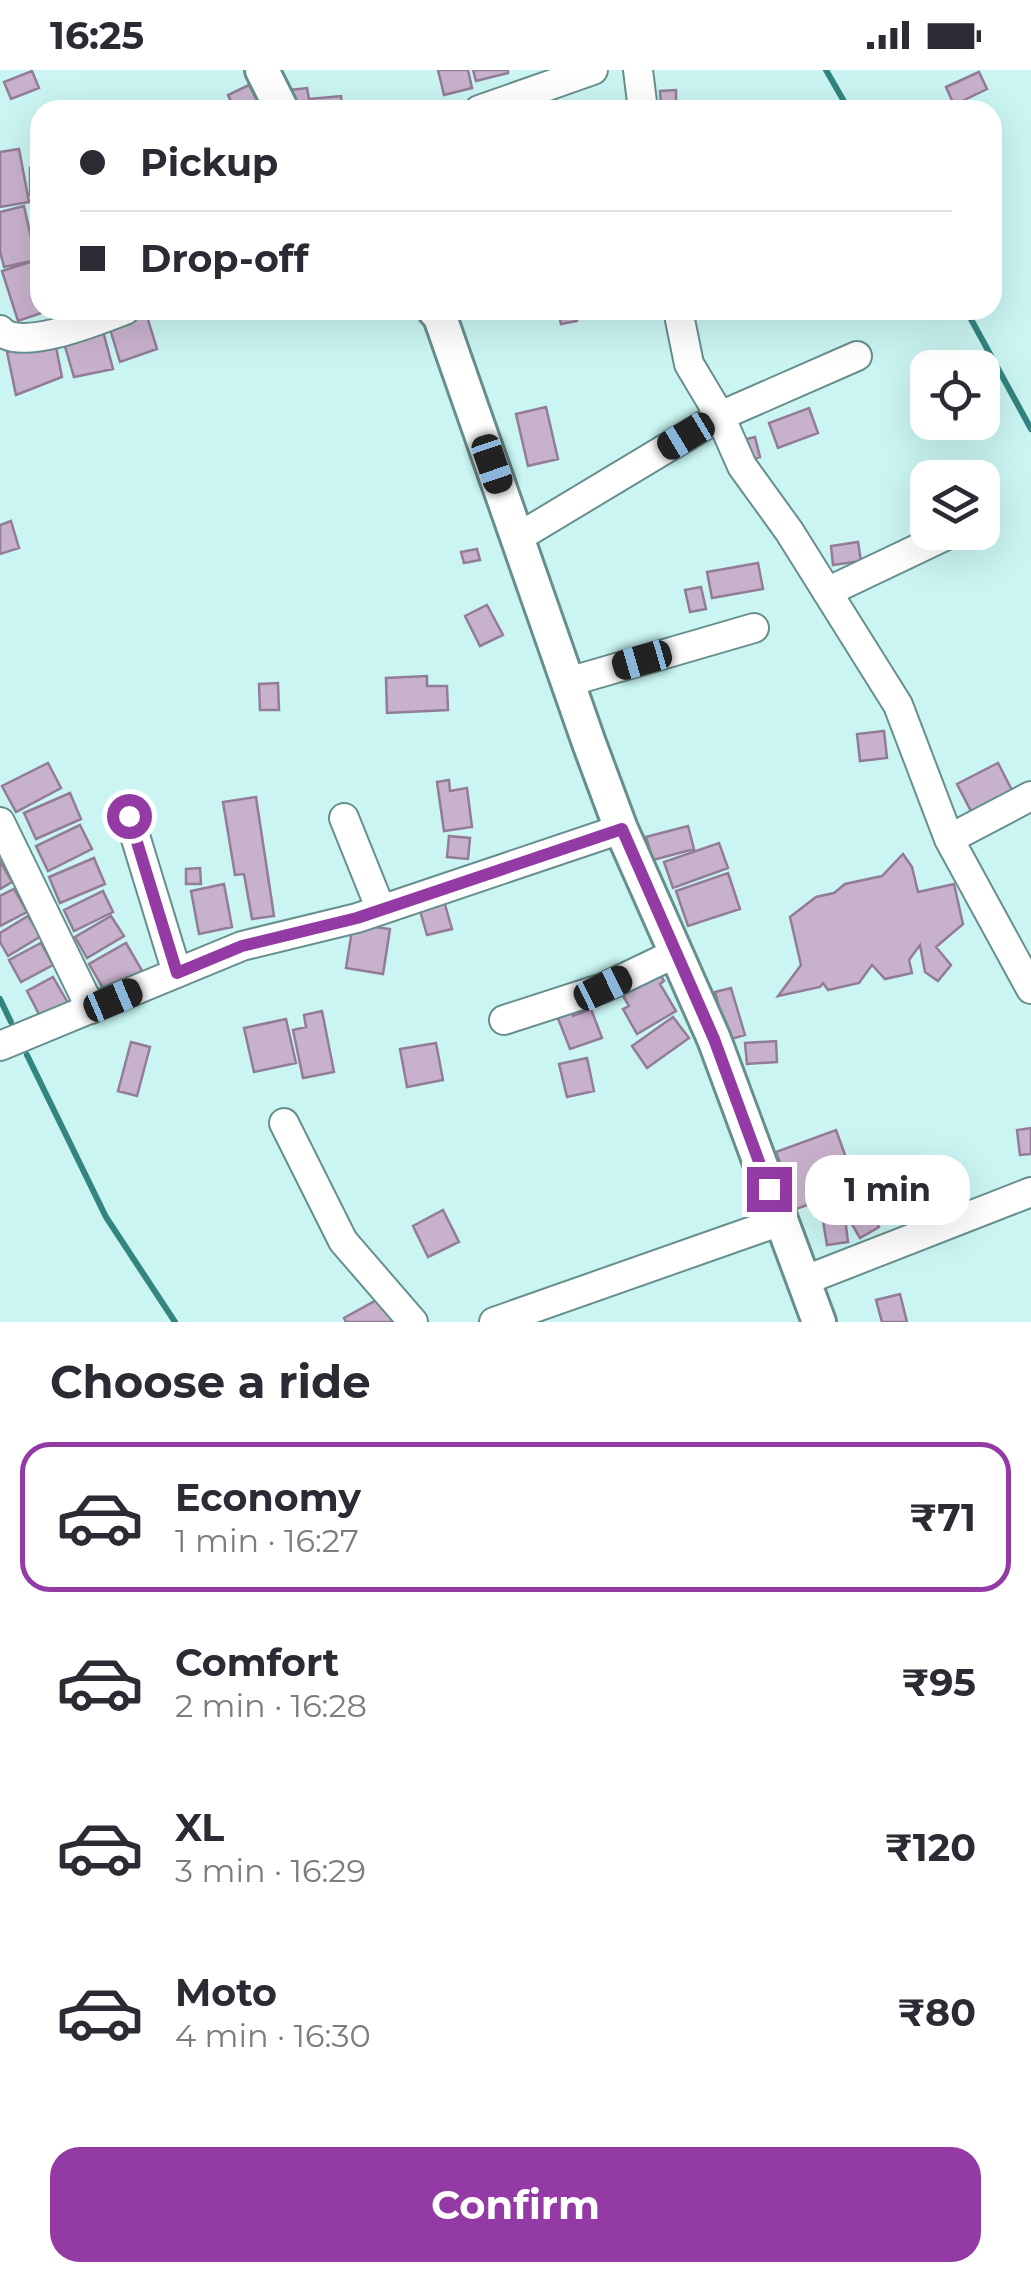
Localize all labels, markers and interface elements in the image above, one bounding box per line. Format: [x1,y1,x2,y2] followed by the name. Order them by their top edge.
[50,12,144,59] text: 16:25
[140,139,278,186] text: Pickup
[140,235,309,282] text: Drop-off
[910,350,1000,550] map controls
[910,350,1000,440] button: locate
[653,408,719,464] car
[468,431,516,497] car
[910,460,1000,550] button: layers
[609,637,675,683] car
[107,794,152,839] route start
[569,961,637,1015] car
[80,974,146,1026] car
[804,1154,969,1224] callout: 1 min
[747,1167,792,1212] route end
[844,1170,931,1209] text: 1 min
[50,1354,371,1409] text: Choose a ride
[55,1472,145,1562] icon: car
[175,1474,361,1521] text: Economy
[910,1494,976,1541] text: ₹71
[175,1521,359,1560] text: 1 min · 16:27
[55,1637,145,1727] icon: car
[175,1639,339,1686] text: Comfort
[902,1659,976,1706] text: ₹95
[175,1686,367,1725] text: 2 min · 16:28
[55,1802,145,1892] icon: car
[175,1804,224,1851] text: XL
[885,1824,976,1871] text: ₹120
[175,1851,366,1890] text: 3 min · 16:29
[55,1967,145,2057] icon: car
[175,1969,277,2016] text: Moto
[898,1989,976,2036] text: ₹80
[175,2016,371,2055] text: 4 min · 16:30
[50,2147,981,2262] button: Confirm

